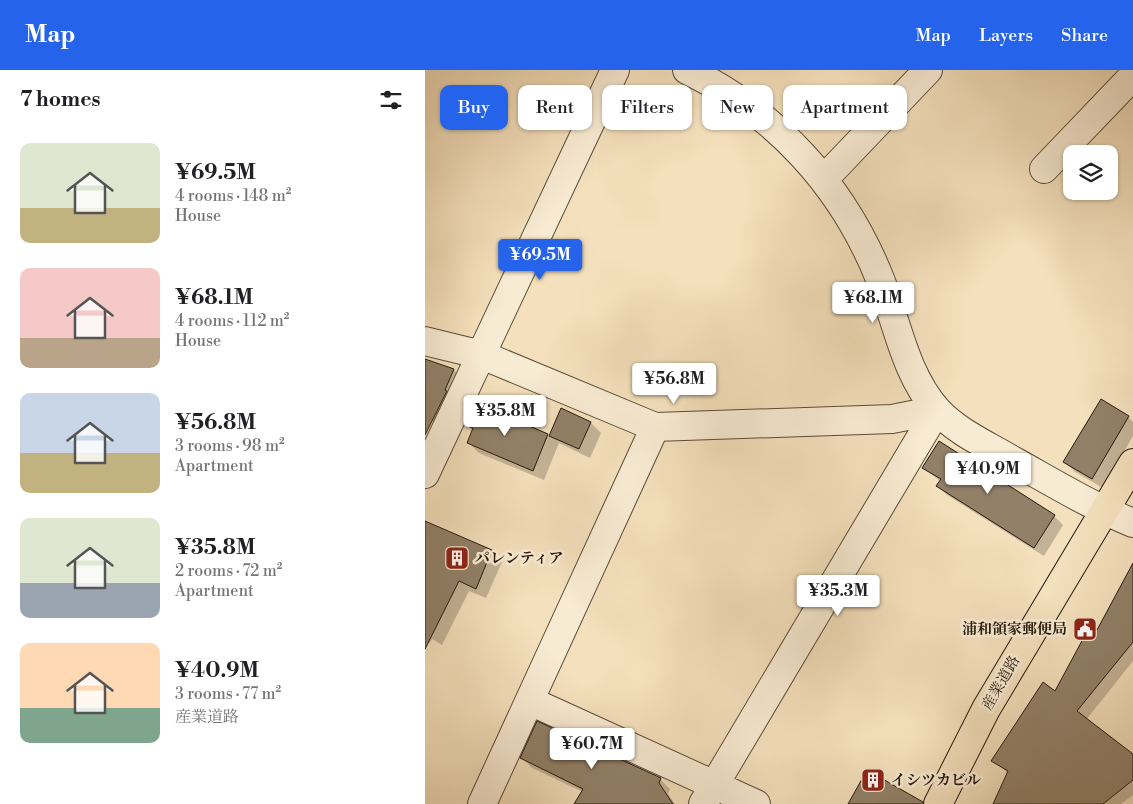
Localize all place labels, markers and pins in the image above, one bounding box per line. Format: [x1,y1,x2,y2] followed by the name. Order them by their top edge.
[499,238,581,281] pin: ¥69.5M
[832,282,914,324] pin: ¥68.1M
[633,362,715,405] pin: ¥56.8M
[464,394,546,437] pin: ¥35.8M
[947,452,1029,495] pin: ¥40.9M
[444,545,470,571] building icon: パレンティア
[475,549,563,568] place label: パレンティア
[797,574,879,617] pin: ¥35.3M
[1072,616,1098,642] public building icon: 浦和領家郵便局
[962,620,1067,639] place label: 浦和領家郵便局
[551,728,633,770] pin: ¥60.7M
[860,767,886,793] building icon: イシツカビル
[891,771,981,790] place label: イシツカビル

